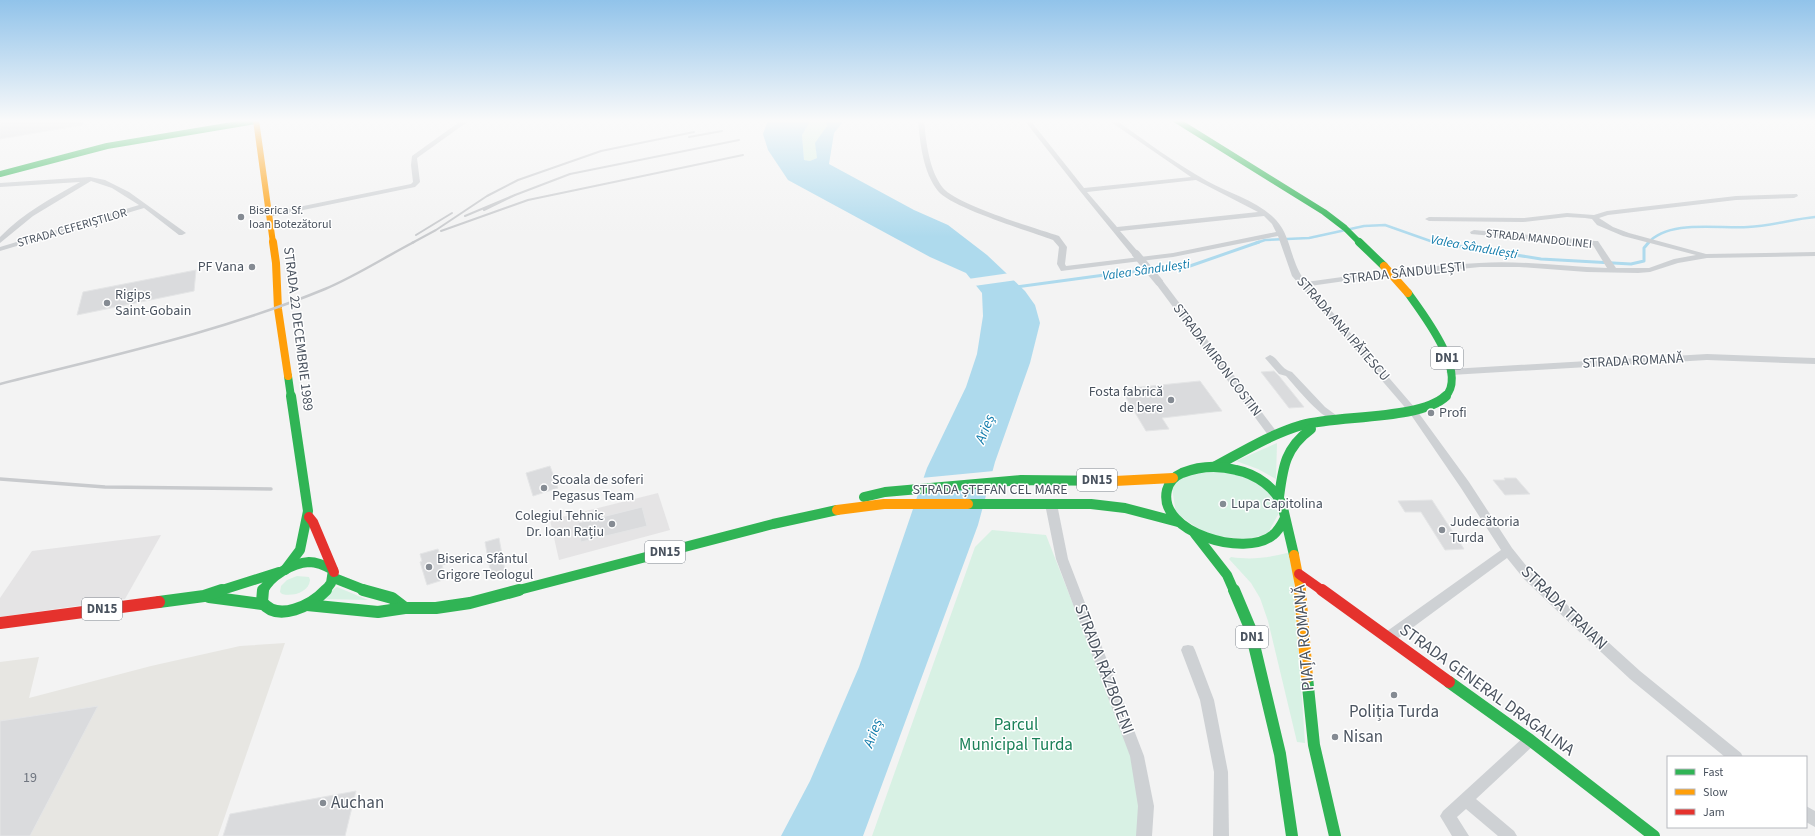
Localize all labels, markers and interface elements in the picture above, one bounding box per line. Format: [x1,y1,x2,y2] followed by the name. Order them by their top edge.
[249,202,332,233] place label: Biserica Sf. Ioan Botezătorul
[15,204,129,252] street label: STRADA CEFERIȘTILOR
[236,212,246,222] marker: Biserica Sf. Ioan Botezătorul
[1485,225,1593,253] street label: STRADA MANDOLINEI
[1429,230,1520,264] water label: Valea Sândulești
[278,246,318,412] street label: STRADA 22 DECEMBRIE 1989
[1101,255,1192,285] water label: Valea Sândulești
[198,257,244,277] place label: PF Vana
[1342,257,1466,289] street label: STRADA SÂNDULEȘTI
[247,262,257,272] marker: PF Vana
[1292,272,1394,386] street label: STRADA ANA IPĂTESCU
[115,285,191,321] place label: Rigips Saint-Gobain
[102,298,112,308] marker: Rigips Saint-Gobain
[1168,300,1266,420] street label: STRADA MIRON COSTIN
[1431,347,1463,369] road number: DN1
[1582,348,1684,374] street label: STRADA ROMANĂ
[1089,382,1163,418] place label: Fosta fabrică de bere
[1166,395,1176,405] marker: Fosta fabrică de bere
[1439,403,1467,423] place label: Profi
[1426,408,1436,418] marker: Profi
[969,411,1000,448] water label: Arieș
[1077,469,1117,491] road number: DN15
[552,470,644,506] place label: Scoala de soferi Pegasus Team
[912,480,1068,500] street label: STRADA ȘTEFAN CEL MARE
[539,483,549,493] marker: Scoala de soferi Pegasus Team
[1231,494,1323,514] place label: Lupa Capitolina
[1218,499,1228,509] marker: Lupa Capitolina
[515,506,605,542] place label: Colegiul Tehnic Dr. Ioan Rațiu
[1450,512,1520,548] place label: Judecătoria Turda
[607,519,617,529] marker: Colegiul Tehnic Dr. Ioan Rațiu
[1437,525,1447,535] marker: Judecătoria Turda
[645,541,685,563] road number: DN15
[437,549,534,585] place label: Biserica Sfântul Grigore Teologul
[1515,560,1613,656] street label: STRADA TRAIAN
[424,562,434,572] marker: Biserica Sfântul Grigore Teologul
[1287,583,1321,692] street label: PIAȚA ROMANĂ
[82,598,122,620] road number: DN15
[1068,600,1140,738] street label: STRADA RĂZBOIENI
[1394,618,1580,762] street label: STRADA GENERAL DRAGALINA
[1236,626,1268,648] road number: DN1
[1389,690,1399,700] marker: Poliția Turda
[1349,700,1439,724] place label: Poliția Turda
[959,713,1073,757] park label: Parcul Municipal Turda
[858,715,888,752] water label: Arieș
[1343,725,1383,749] place label: Nisan
[1330,732,1340,742] marker: Nisan
[1667,756,1807,828] legend
[1703,764,1723,781] text: Fast
[23,768,37,788] house number: 19
[1703,784,1728,801] text: Slow
[331,791,384,815] place label: Auchan
[318,798,328,808] marker: Auchan
[1703,804,1725,821] text: Jam

